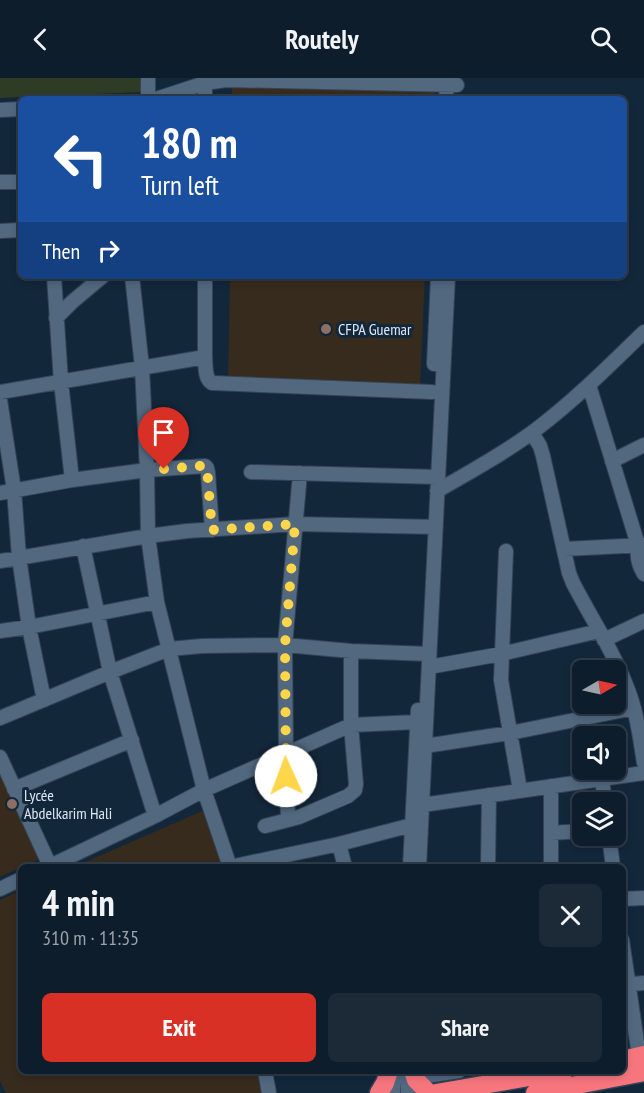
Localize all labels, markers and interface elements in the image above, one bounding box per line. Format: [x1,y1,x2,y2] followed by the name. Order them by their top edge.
[285,22,359,56] text: Routely
[24,23,57,56] icon: back
[587,23,620,56] icon: search
[141,115,238,170] text: 180 m
[42,120,120,198] icon: left
[141,168,219,202] text: Turn left
[92,234,125,267] icon: right
[42,237,80,265] text: Then
[338,319,412,339] place label: CFPA Guemar
[319,322,333,336] marker: CFPA Guemar
[138,407,189,469] pin
[147,416,180,449] icon: arrive
[572,660,626,714] north arrow
[572,660,626,846] map controls
[572,726,626,780] button: sound
[254,744,318,808] position arrow
[24,785,112,823] place label: Lycée Abdelkarim Hali
[572,792,626,846] button: layers
[5,797,19,811] marker: Lycée Abdelkarim Hali
[42,879,115,926] text: 4 min
[539,884,602,947] button: close
[42,925,139,951] text: 310 m · 11:35
[42,993,316,1062] button: Exit
[328,993,602,1062] button: Share

